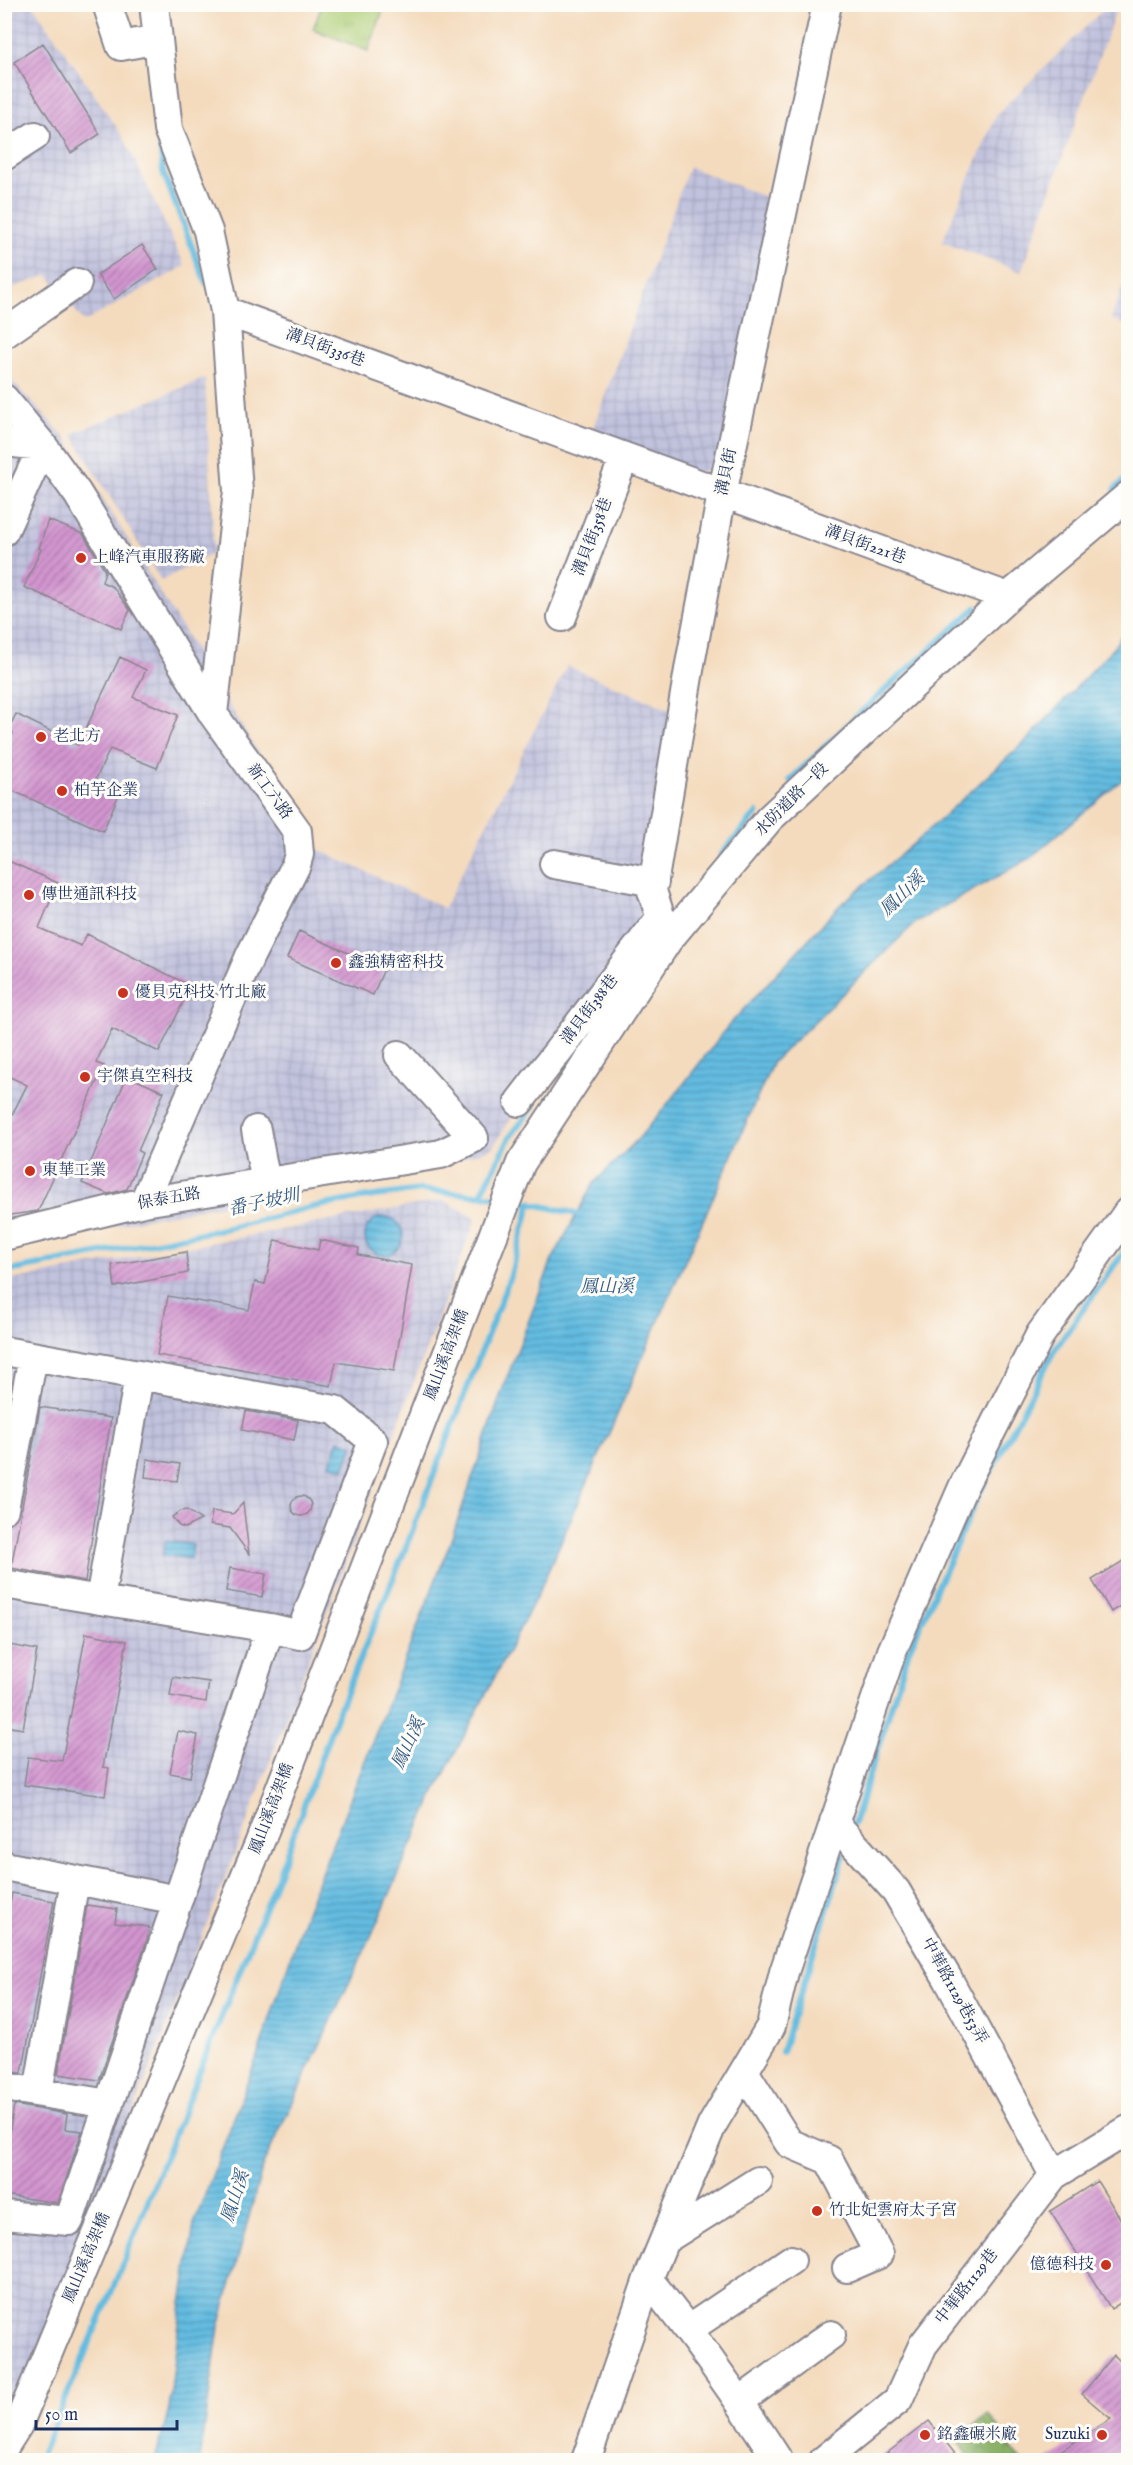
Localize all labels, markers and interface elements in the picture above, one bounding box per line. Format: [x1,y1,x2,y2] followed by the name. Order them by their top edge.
[283,324,367,372] street label: 溝貝街336巷
[712,446,742,498] street label: 溝貝街
[569,495,617,579] street label: 溝貝街358巷
[822,521,908,569] street label: 溝貝街221巷
[93,548,205,568] place label: 上峰汽車服務廠
[74,551,88,565] marker: 上峰汽車服務廠
[53,727,101,747] place label: 老北方
[34,730,48,744] marker: 老北方
[751,759,833,841] street label: 水防道路一段
[242,760,296,824] street label: 新工六路
[74,781,138,801] place label: 柏芋企業
[55,784,69,798] marker: 柏芋企業
[876,867,932,922] water label: 鳳山溪
[41,885,137,905] place label: 傳世通訊科技
[22,888,36,902] marker: 傳世通訊科技
[348,953,444,973] place label: 鑫強精密科技
[329,956,343,970] marker: 鑫強精密科技
[557,971,623,1049] street label: 溝貝街388巷
[135,983,267,1003] place label: 優貝克科技 竹北廠
[116,986,130,1000] marker: 優貝克科技 竹北廠
[97,1067,193,1087] place label: 宇傑真空科技
[78,1070,92,1084] marker: 宇傑真空科技
[42,1161,106,1181] place label: 東華工業
[23,1164,37,1178] marker: 東華工業
[136,1184,202,1214] street label: 保泰五路
[226,1184,305,1222] water label: 番子坡圳
[580,1276,636,1299] water label: 鳳山溪
[420,1307,474,1403] street label: 鳳山溪高架橋
[387,1713,432,1773] water label: 鳳山溪
[245,1761,299,1857] street label: 鳳山溪高架橋
[917,1934,991,2048] street label: 中華路1129巷53弄
[217,2166,256,2226] water label: 鳳山溪
[829,2201,957,2221] place label: 竹北妃雲府太子宮
[810,2204,824,2218] marker: 竹北妃雲府太子宮
[59,2210,115,2306] street label: 鳳山溪高架橋
[931,2245,1003,2329] street label: 中華路1129巷
[1030,2255,1094,2275] place label: 億德科技
[1099,2258,1113,2272] marker: 億德科技
[36,2393,177,2431] scale bar
[45,2404,78,2427] text: 50 m
[937,2425,1017,2445] place label: 銘鑫碾米廠
[1045,2425,1090,2445] place label: Suzuki
[918,2428,932,2442] marker: 銘鑫碾米廠
[1095,2428,1109,2442] marker: Suzuki

